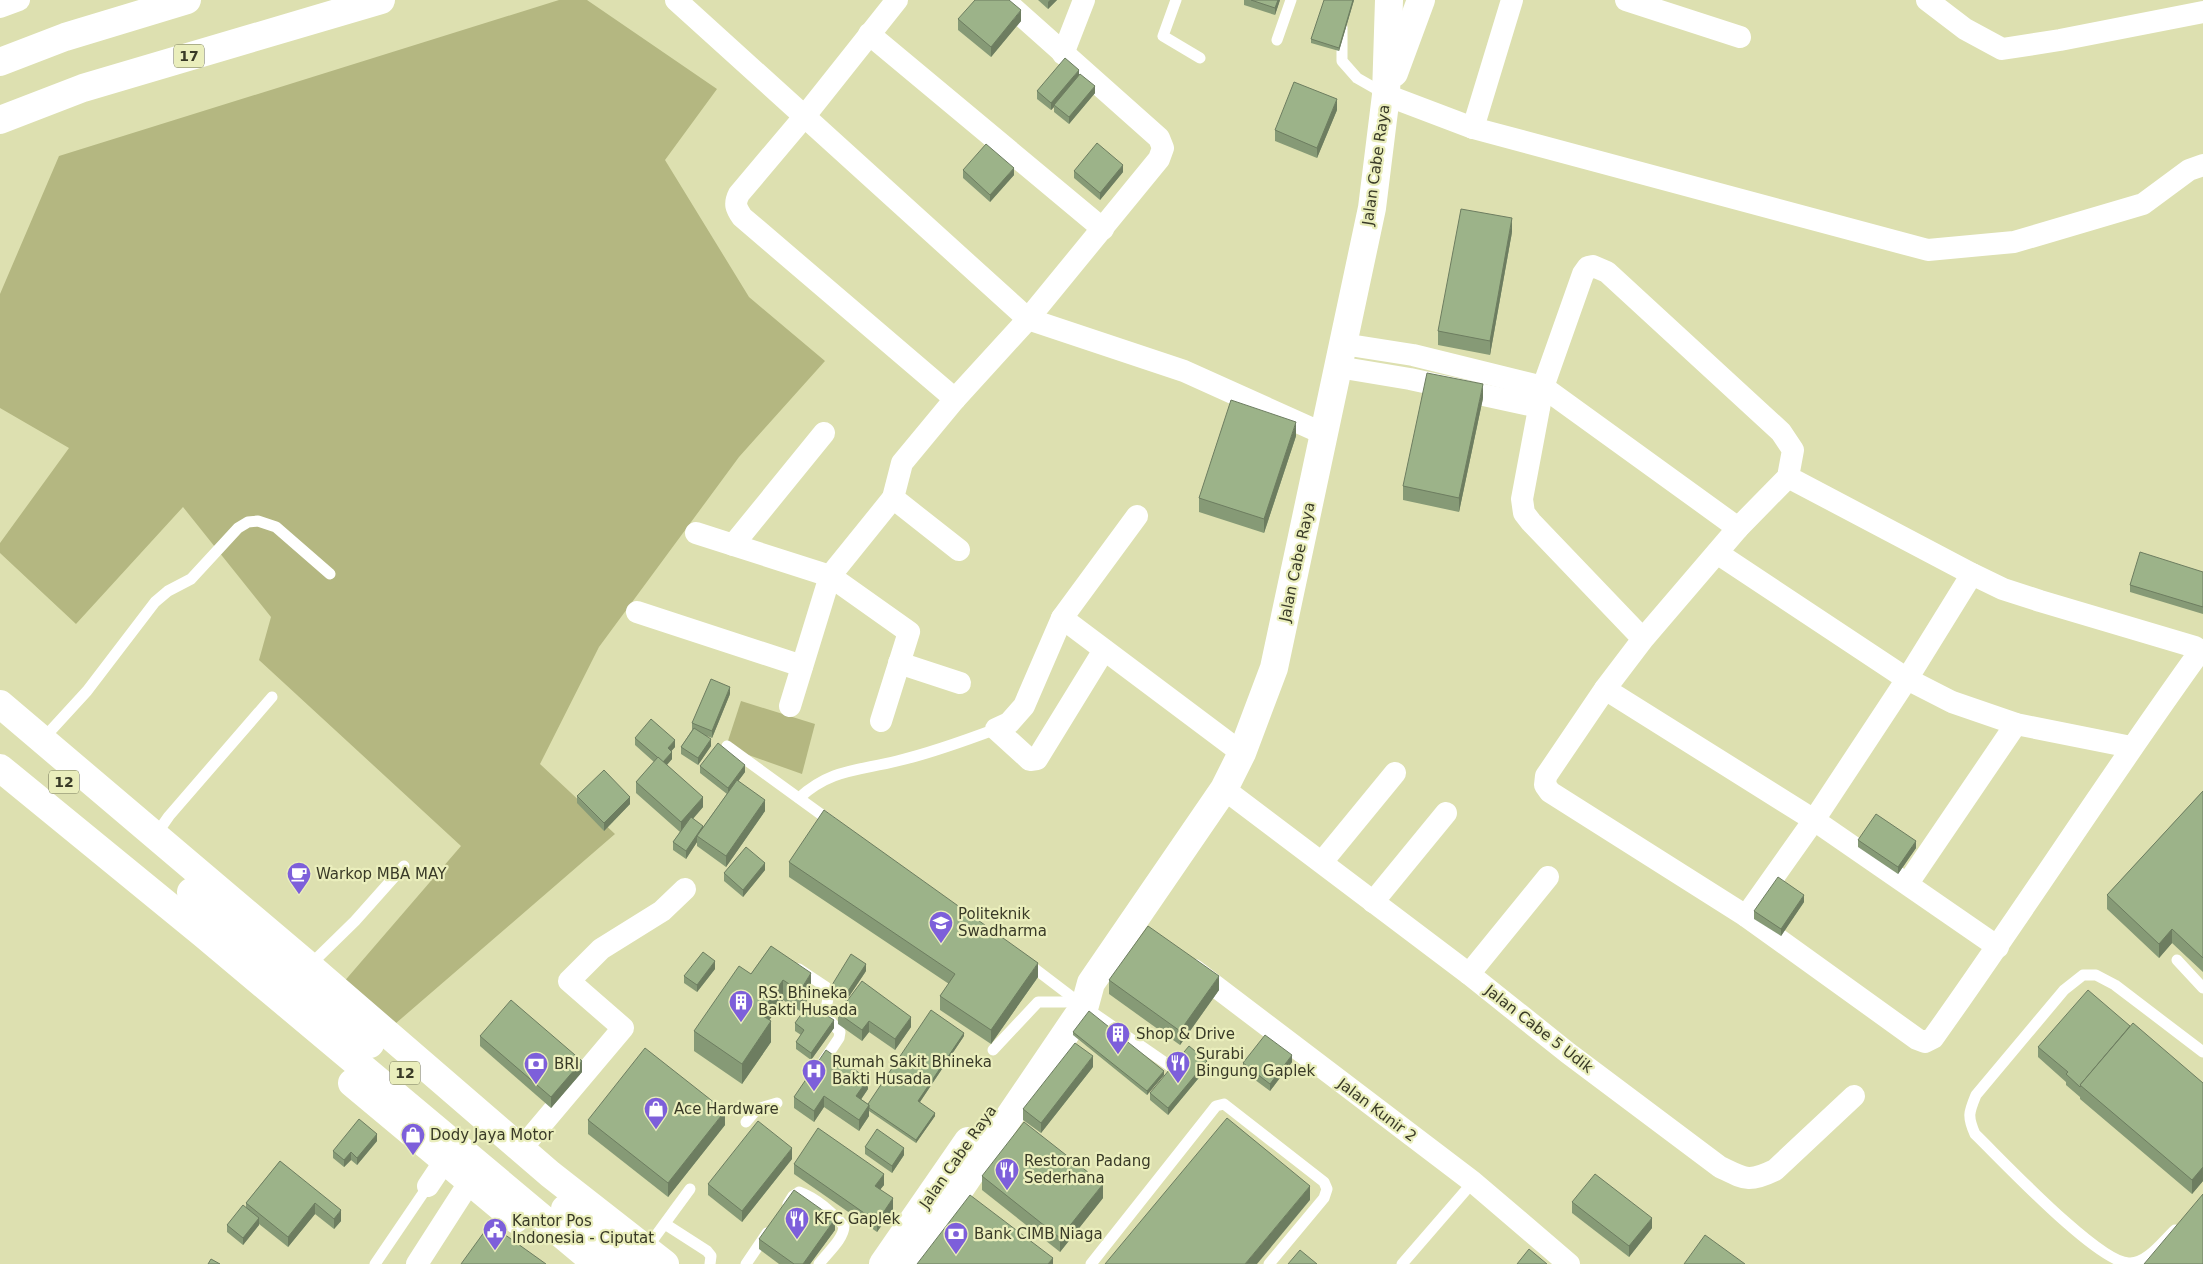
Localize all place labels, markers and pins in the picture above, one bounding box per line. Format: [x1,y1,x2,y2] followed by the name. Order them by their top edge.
[286,861,312,895] cafe icon: Warkop MBA MAY
[316,865,447,883] place label: Warkop MBA MAY
[958,905,1047,940] place label: Politeknik Swadharma
[928,910,954,944] school or university icon: Politeknik Swadharma
[758,984,858,1019] place label: RS. Bhineka Bakti Husada
[728,989,754,1023] building icon: RS. Bhineka Bakti Husada
[1105,1021,1131,1055] building icon: Shop & Drive
[1136,1025,1235,1043] place label: Shop & Drive
[1196,1045,1316,1080] place label: Surabi Bingung Gaplek
[1165,1050,1191,1084] restaurant icon: Surabi Bingung Gaplek
[523,1051,549,1085] bank icon: BRI
[832,1053,992,1088] place label: Rumah Sakit Bhineka Bakti Husada
[554,1055,579,1073] place label: BRI
[801,1058,827,1092] hospital icon: Rumah Sakit Bhineka Bakti Husada
[643,1096,669,1130] shop icon: Ace Hardware
[674,1100,779,1118] place label: Ace Hardware
[400,1122,426,1156] shop icon: Dody Jaya Motor
[430,1126,555,1144] place label: Dody Jaya Motor
[1024,1152,1151,1187] place label: Restoran Padang Sederhana
[994,1157,1020,1191] restaurant icon: Restoran Padang Sederhana
[784,1206,810,1240] restaurant icon: KFC Gaplek
[814,1210,900,1228] place label: KFC Gaplek
[512,1212,654,1247] place label: Kantor Pos Indonesia - Ciputat
[482,1217,508,1251] public building icon: Kantor Pos Indonesia - Ciputat
[943,1221,969,1255] bank icon: Bank CIMB Niaga
[974,1225,1103,1243] place label: Bank CIMB Niaga

